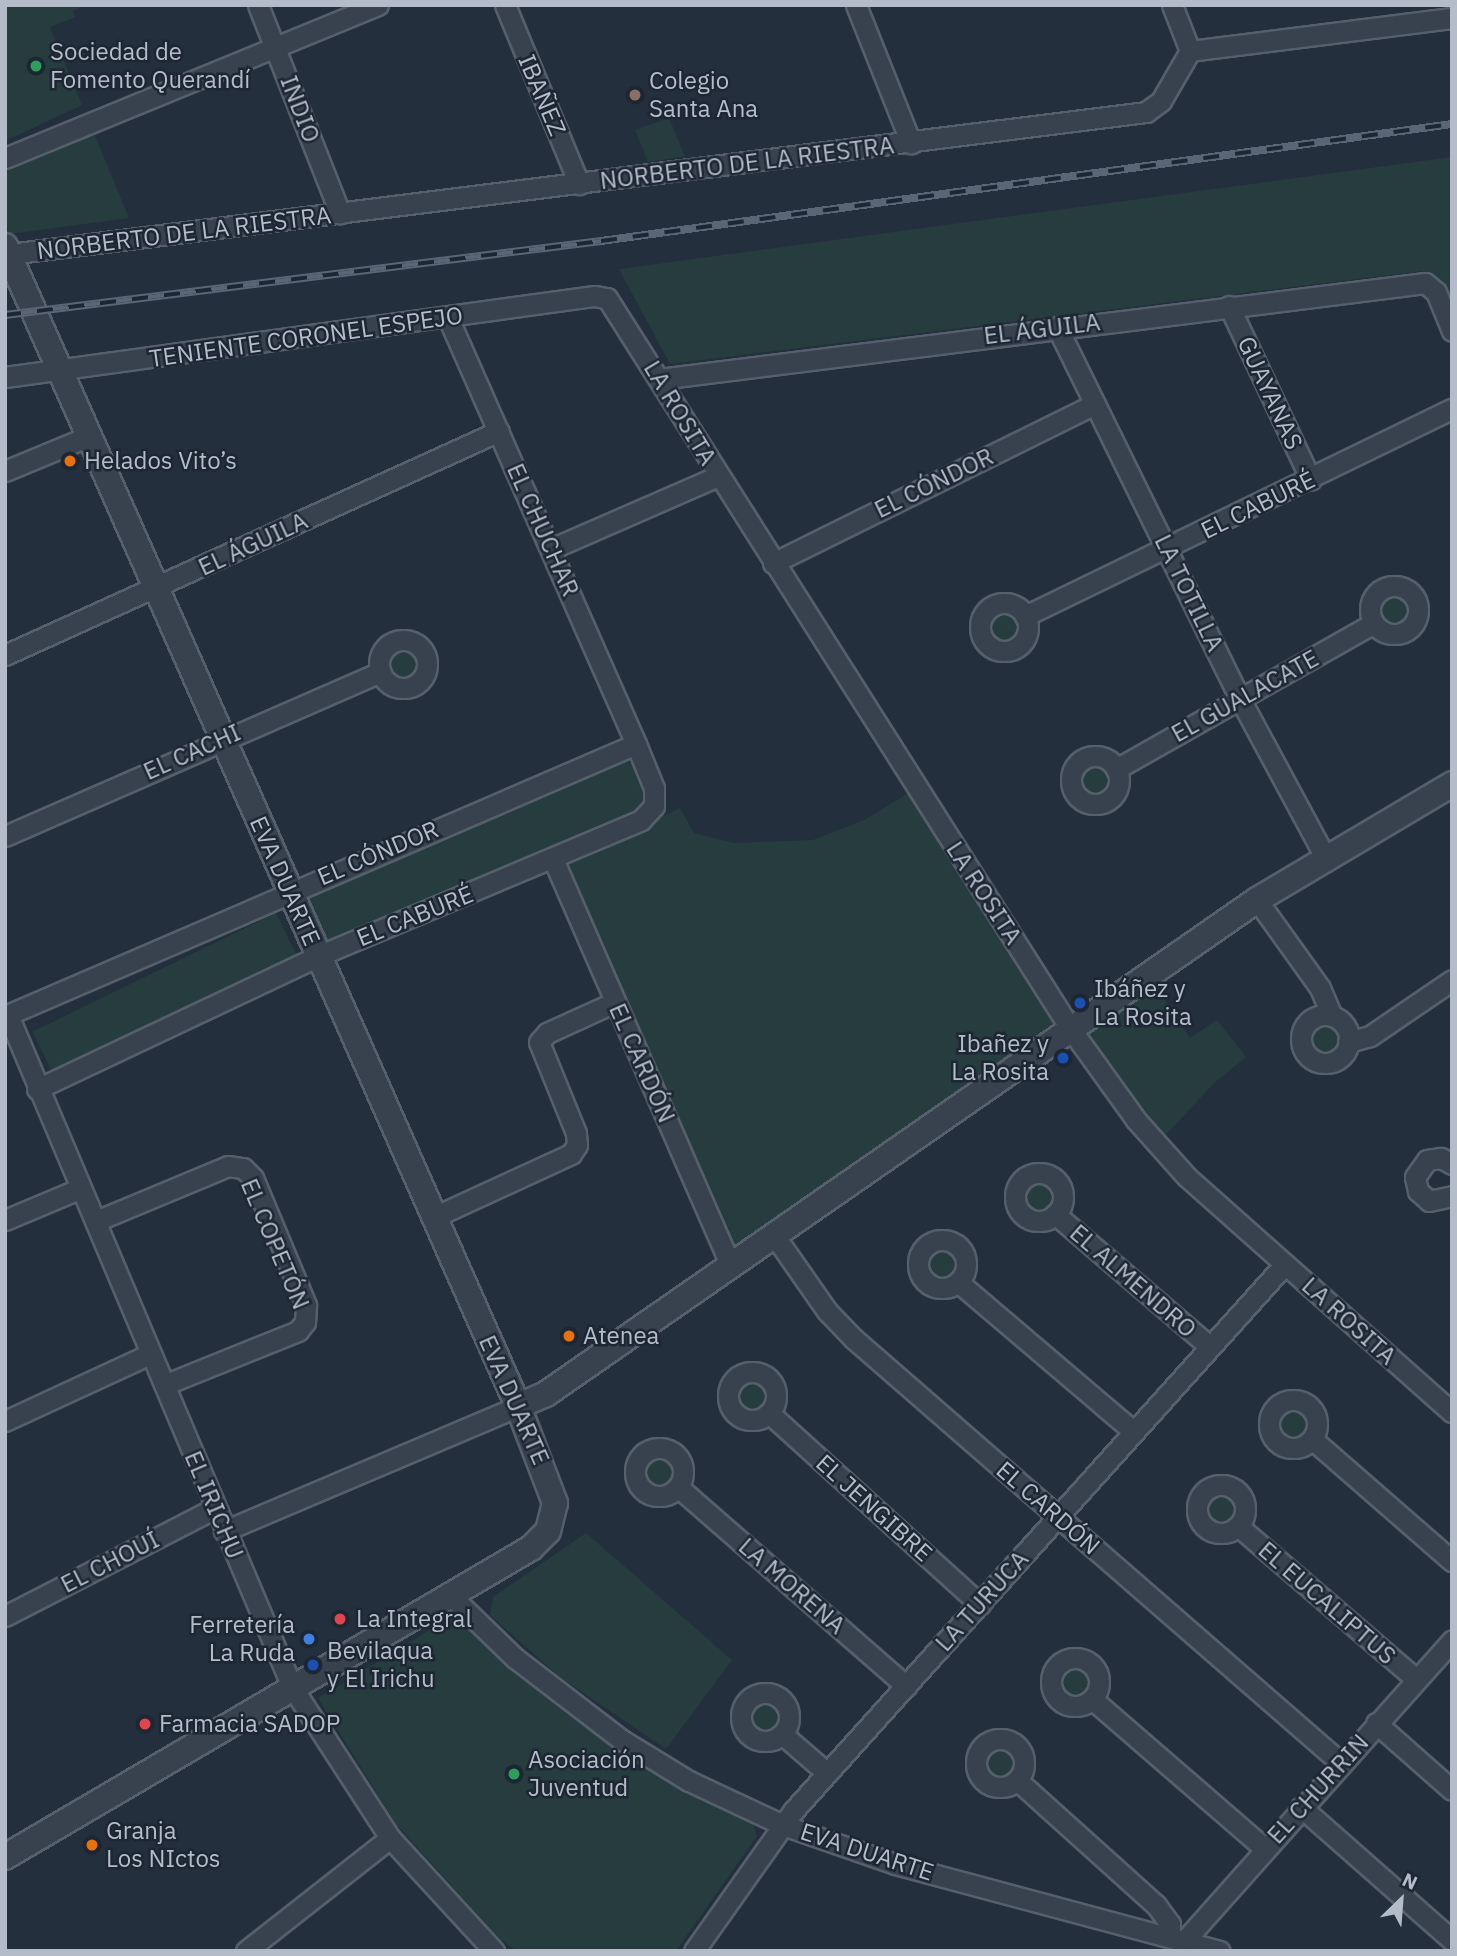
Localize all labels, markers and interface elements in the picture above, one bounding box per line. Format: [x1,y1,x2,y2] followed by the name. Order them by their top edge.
[50,38,250,94] place label: Sociedad de Fomento Querandí
[512,50,572,140] street label: IBAÑEZ
[28,58,44,74] marker: Sociedad de Fomento Querandí
[649,67,758,123] place label: Colegio Santa Ana
[274,72,326,146] street label: INDIO
[627,87,643,103] marker: Colegio Santa Ana
[598,131,896,195] street label: NORBERTO DE LA RIESTRA
[35,201,333,265] street label: NORBERTO DE LA RIESTRA
[147,301,465,373] street label: TENIENTE CORONEL ESPEJO
[982,308,1102,350] street label: EL ÁGUILA
[1231,332,1309,454] street label: GUAYANAS
[638,356,722,470] street label: LA ROSITA
[870,442,998,524] street label: EL CÓNDOR
[84,447,237,475] place label: Helados Vito’s
[62,453,78,469] marker: Helados Vito’s
[501,459,585,601] street label: EL CHUCHAR
[1196,465,1320,545] street label: EL CABURÉ
[194,506,312,582] street label: EL ÁGUILA
[1148,530,1230,656] street label: LA TOTILLA
[1166,644,1324,748] street label: EL GUALACATE
[139,718,245,786] street label: EL CACHI
[244,812,326,950] street label: EVA DUARTE
[313,815,443,891] street label: EL CÓNDOR
[940,836,1028,950] street label: LA ROSITA
[352,880,478,952] street label: EL CABURÉ
[1094,975,1192,1031] place label: Ibáñez y La Rosita
[1072,995,1088,1011] marker: Ibáñez y La Rosita
[603,999,681,1127] street label: EL CARDÓN
[951,1030,1049,1086] place label: Ibañez y La Rosita
[1055,1050,1071,1066] marker: Ibañez y La Rosita
[235,1174,315,1314] street label: EL COPETÓN
[1064,1218,1202,1344] street label: EL ALMENDRO
[1296,1271,1402,1371] street label: LA ROSITA
[583,1322,659,1350] place label: Atenea
[561,1328,577,1344] marker: Atenea
[473,1331,555,1469] street label: EVA DUARTE
[178,1447,250,1563] street label: EL IRICHU
[810,1448,938,1568] street label: EL JENGIBRE
[990,1455,1106,1561] street label: EL CARDÓN
[56,1525,164,1599] street label: EL CHOUÍ
[733,1532,851,1640] street label: LA MORENA
[1253,1536,1401,1670] street label: EL EUCALIPTUS
[929,1545,1035,1657] street label: LA TURUCA
[356,1605,472,1633] place label: La Integral
[330,1609,350,1629] marker: La Integral
[189,1611,295,1667] place label: Ferretería La Ruda
[301,1631,317,1647] marker: Ferretería La Ruda
[327,1637,435,1693] place label: Bevilaqua y El Irichu
[305,1657,321,1673] marker: Bevilaqua y El Irichu
[159,1710,340,1738] place label: Farmacia SADOP
[137,1716,153,1732] marker: Farmacia SADOP
[1261,1728,1375,1850] street label: EL CHURRIN
[528,1746,645,1802] place label: Asociación Juventud
[506,1766,522,1782] marker: Asociación Juventud
[106,1817,221,1873] place label: Granja Los NIctos
[797,1817,937,1887] street label: EVA DUARTE
[84,1837,100,1853] marker: Granja Los NIctos
[1366,1865,1436,1935] north arrow
[1399,1867,1421,1895] text: N

